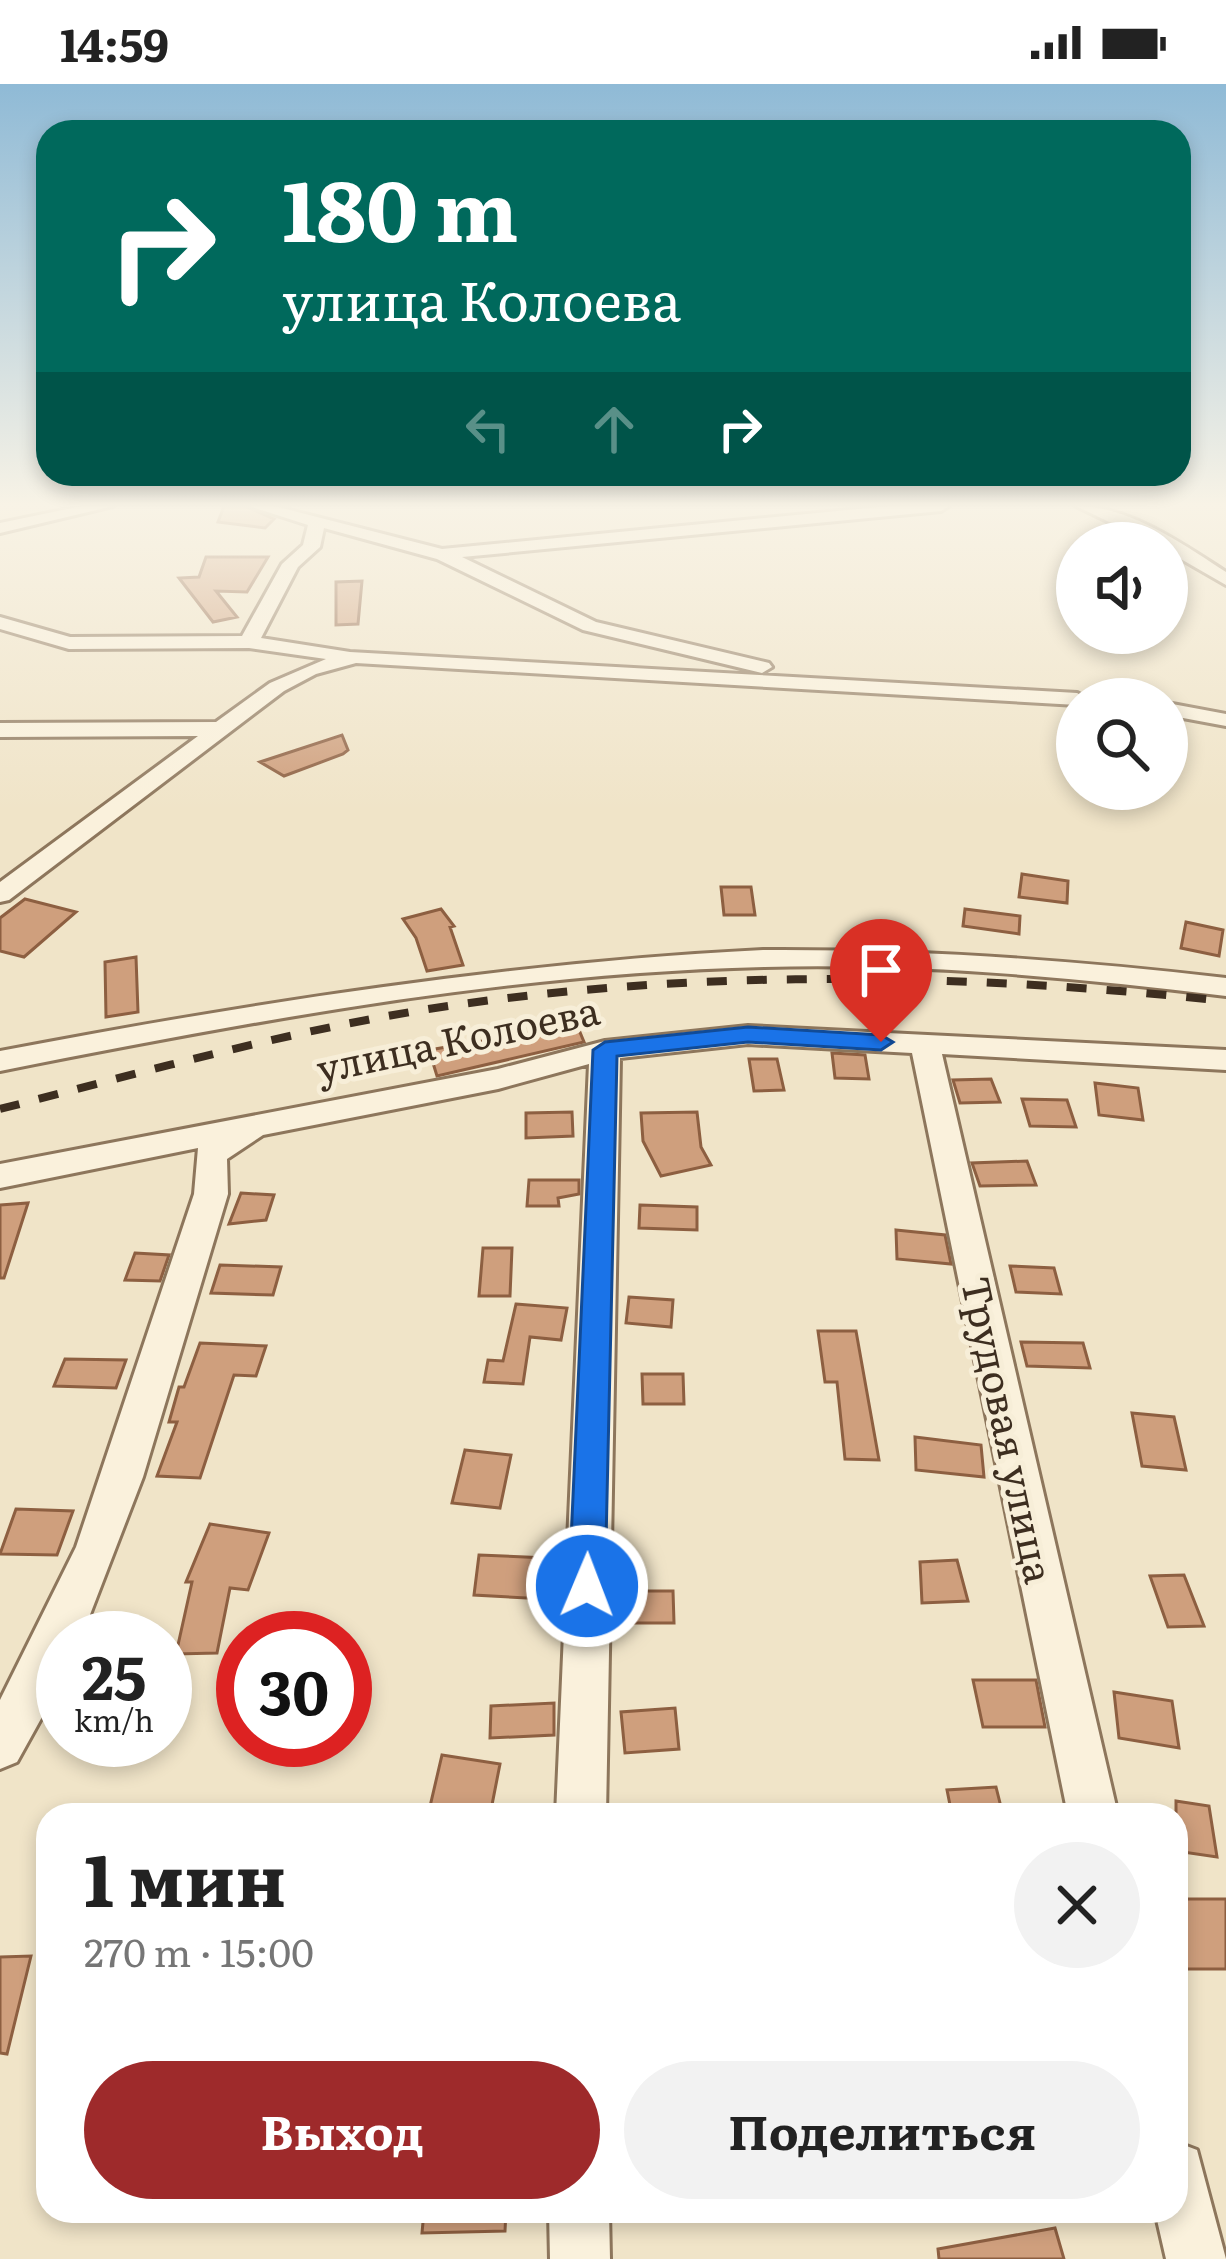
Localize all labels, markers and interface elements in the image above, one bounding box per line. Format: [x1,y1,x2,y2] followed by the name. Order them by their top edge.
[60,9,169,76] text: 14:59
[282,143,519,268] text: 180 m
[84,168,240,324] icon: right
[282,257,681,338] text: улица Колоева
[455,396,521,462] icon: left
[581,396,647,462] icon: ahead
[707,396,773,462] icon: right
[1056,522,1188,810] map controls
[1056,522,1188,654] button: sound
[1056,678,1188,810] button: search
[830,919,932,1042] pin
[848,937,914,1003] icon: arrive
[310,979,604,1095] street label: улица Колоева
[949,1271,1071,1588] street label: Трудовая улица
[524,1523,650,1649] position arrow
[216,1611,372,1767] speed limit sign: 30
[82,1629,146,1718] text: 25
[74,1697,154,1741] text: km/h
[84,1822,286,1929] text: 1 мин
[1014,1842,1140,1968] button: close
[84,1921,314,1979] text: 270 m · 15:00
[84,2061,600,2199] button: Выход
[624,2061,1140,2199] button: Поделиться

